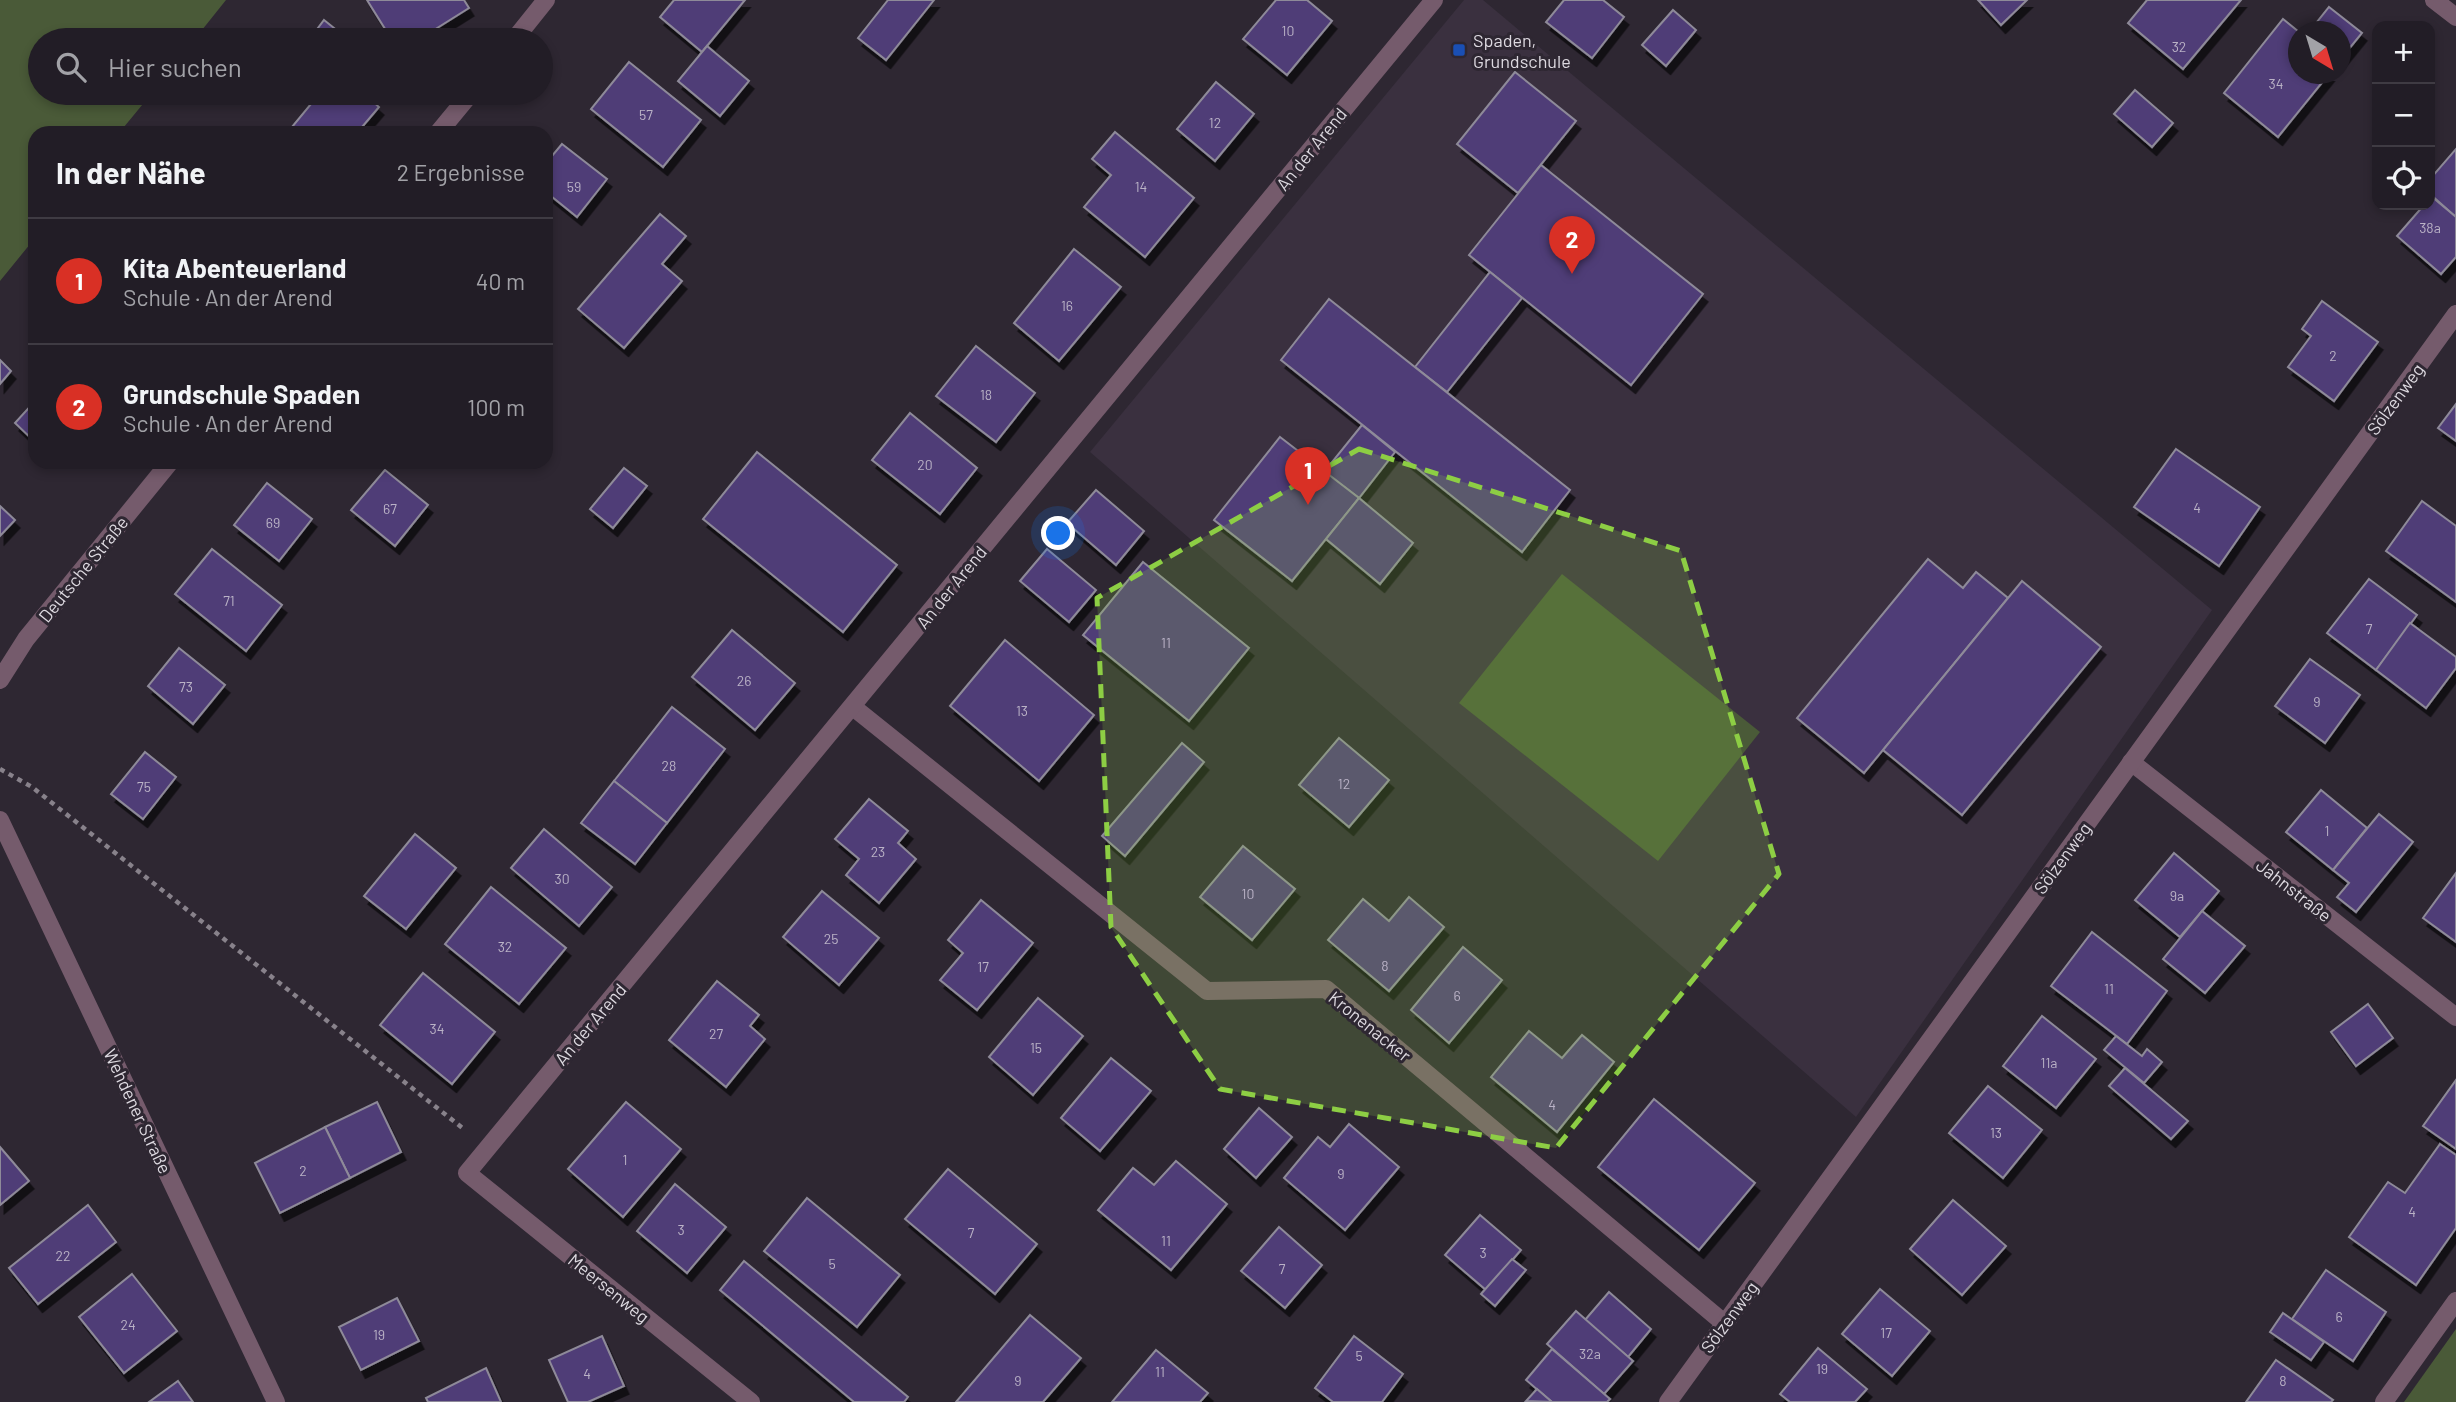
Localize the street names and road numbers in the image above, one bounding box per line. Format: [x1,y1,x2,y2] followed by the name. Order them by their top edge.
[1271,103,1351,195] street label: An der Arend
[2362,359,2428,439] street label: Sölzenweg
[34,512,132,626] street label: Deutsche Straße
[911,541,991,633] street label: An der Arend
[2029,818,2095,898] street label: Sölzenweg
[2252,854,2336,926] street label: Jahnstraße
[549,979,631,1069] street label: An der Arend
[1324,986,1416,1066] street label: Kronenacker
[99,1045,177,1177] street label: Wehdener Straße
[564,1249,654,1327] street label: Meersenweg
[1696,1277,1762,1357] street label: Sölzenweg

